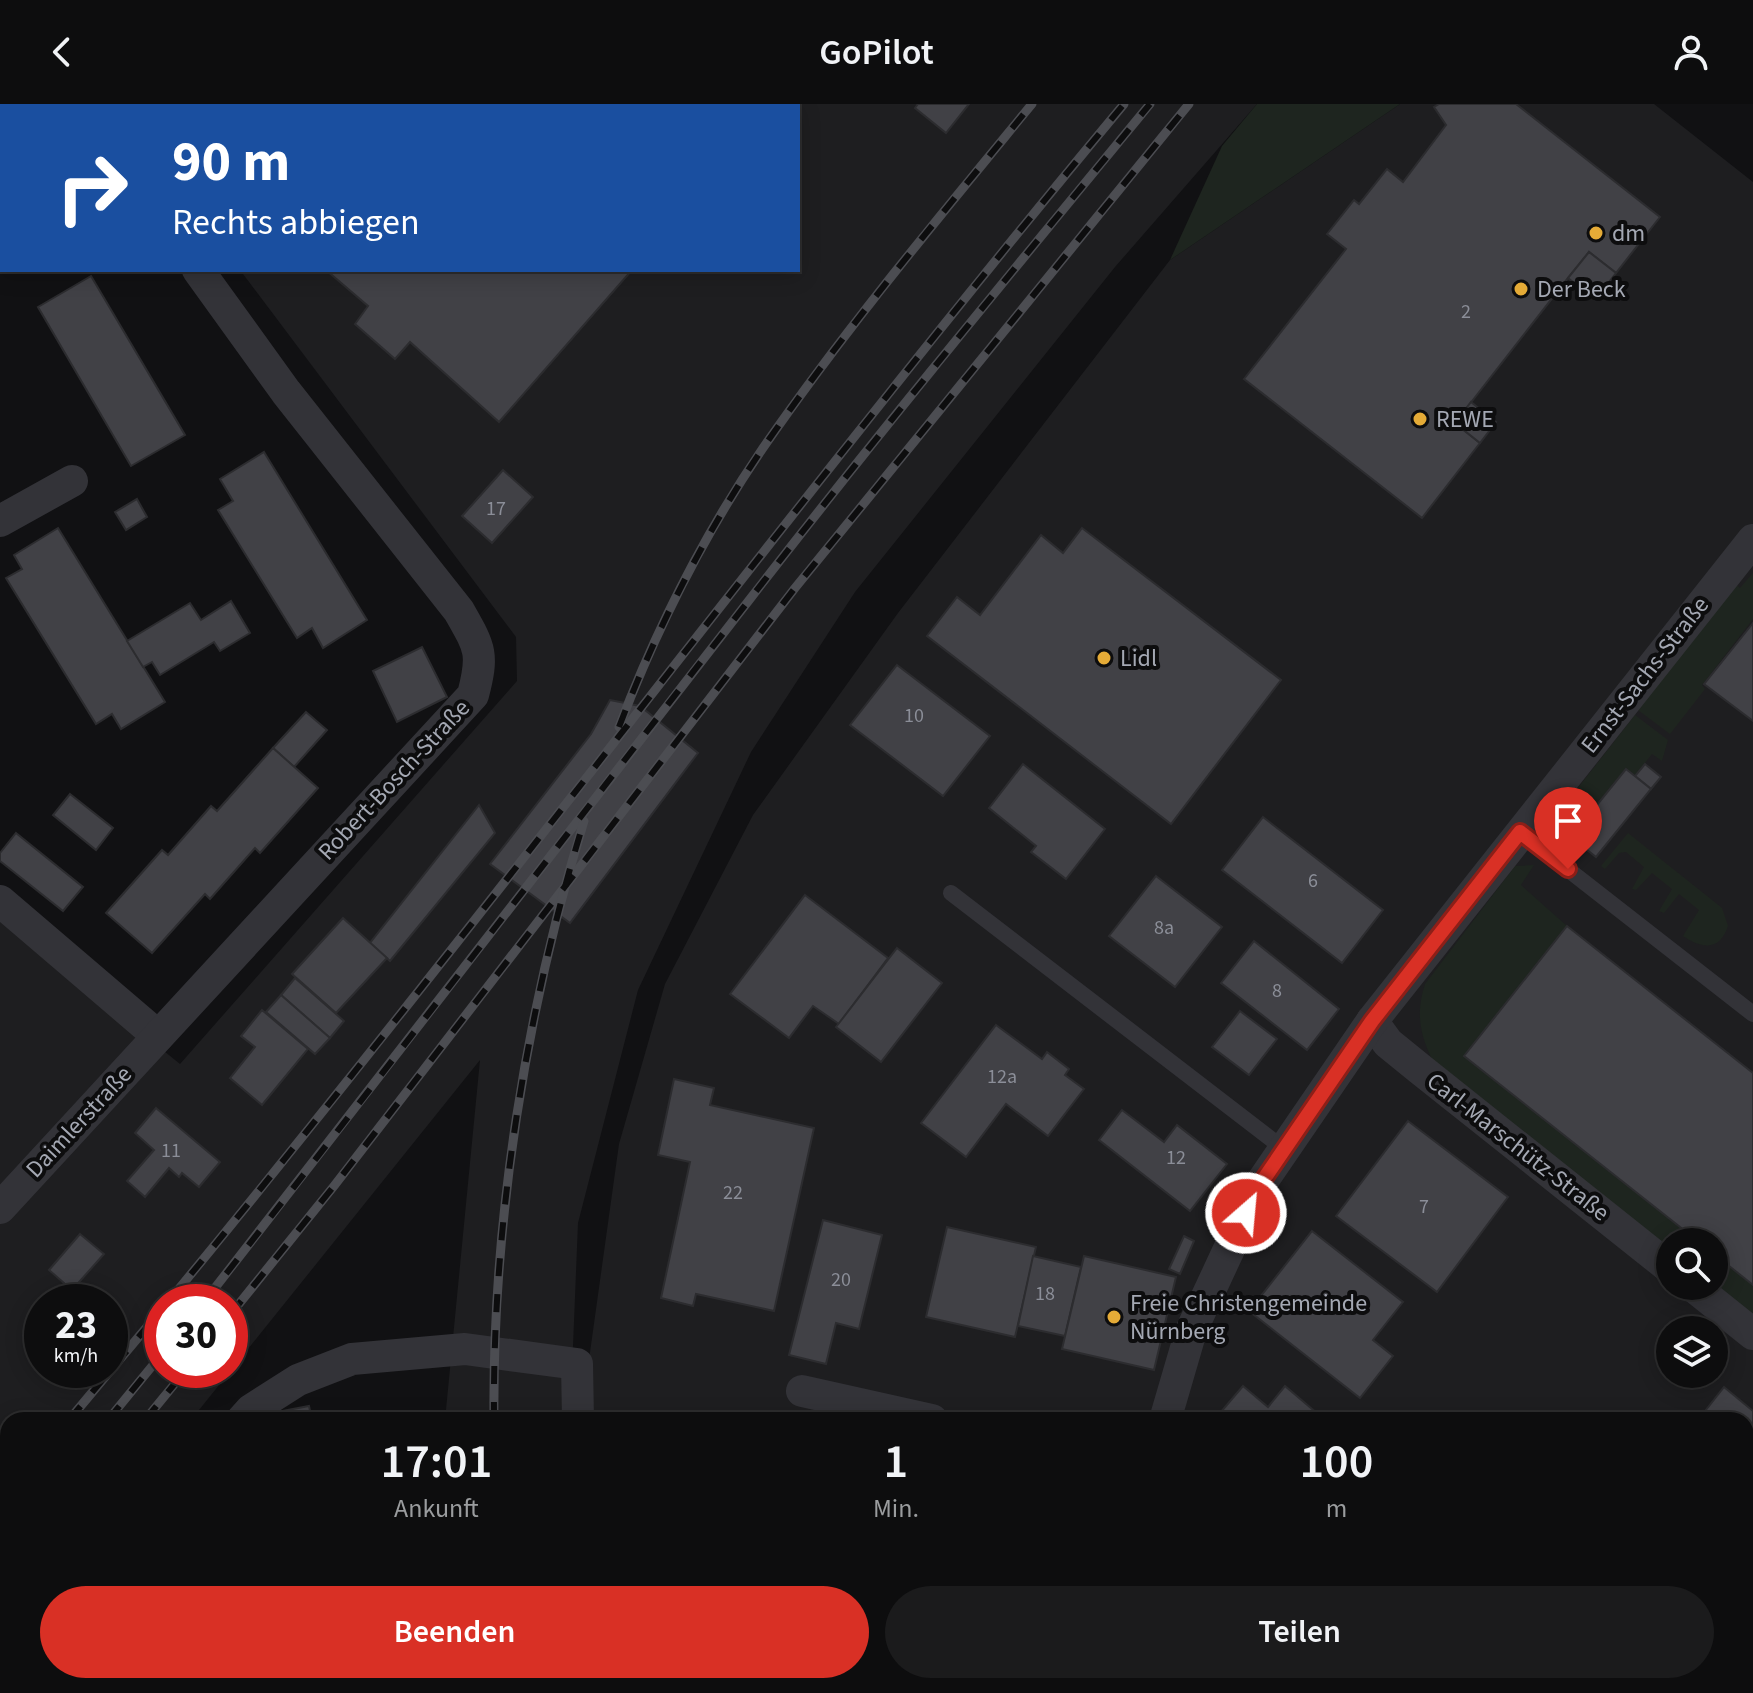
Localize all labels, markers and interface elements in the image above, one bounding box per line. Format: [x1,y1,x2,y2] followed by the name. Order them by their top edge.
[819,27,934,78] text: GoPilot
[40,30,84,74] icon: back
[1669,30,1713,74] icon: person
[172,123,290,202] text: 90 m
[40,136,144,240] icon: right
[172,197,420,248] text: Rechts abbiegen
[1612,216,1645,251] place label: dm
[1587,224,1605,242] marker: dm
[1537,272,1626,307] place label: Der Beck
[1512,280,1530,298] marker: Der Beck
[1461,298,1471,326] house number: 2
[1436,402,1494,437] place label: REWE
[1411,410,1429,428] marker: REWE
[486,495,506,523] house number: 17
[1573,589,1717,761] street label: Ernst-Sachs-Straße
[1120,641,1157,676] place label: Lidl
[1095,649,1113,667] marker: Lidl
[310,692,478,868] street label: Robert-Bosch-Straße
[904,702,924,730] house number: 10
[1534,787,1602,869] pin
[1546,799,1590,843] icon: arrive
[1308,867,1318,895] house number: 6
[1154,914,1174,942] house number: 8a
[1272,977,1282,1005] house number: 8
[18,1058,140,1186] street label: Daimlerstraße
[987,1063,1017,1091] house number: 12a
[1419,1064,1617,1230] street label: Carl-Marschütz-Straße
[161,1137,181,1165] house number: 11
[1166,1144,1186,1172] house number: 12
[1204,1171,1288,1255] position arrow
[723,1179,743,1207] house number: 22
[1419,1193,1429,1221] house number: 7
[1656,1228,1728,1388] map controls
[1656,1228,1728,1300] button: search
[831,1266,851,1294] house number: 20
[1035,1280,1055,1308] house number: 18
[144,1284,248,1388] speed limit sign: 30
[1130,1286,1367,1349] place label: Freie Christengemeinde Nürnberg
[55,1297,97,1354] text: 23
[1105,1308,1123,1326] marker: Freie Christengemeinde Nürnberg
[1656,1316,1728,1388] button: layers
[54,1342,98,1370] text: km/h
[381,1428,492,1496] text: 17:01
[884,1428,908,1496] text: 1
[1299,1428,1373,1496] text: 100
[394,1490,479,1527] text: Ankunft
[873,1490,919,1527] text: Min.
[1326,1490,1347,1527] text: m
[40,1586,869,1678] button: Beenden
[885,1586,1714,1678] button: Teilen

